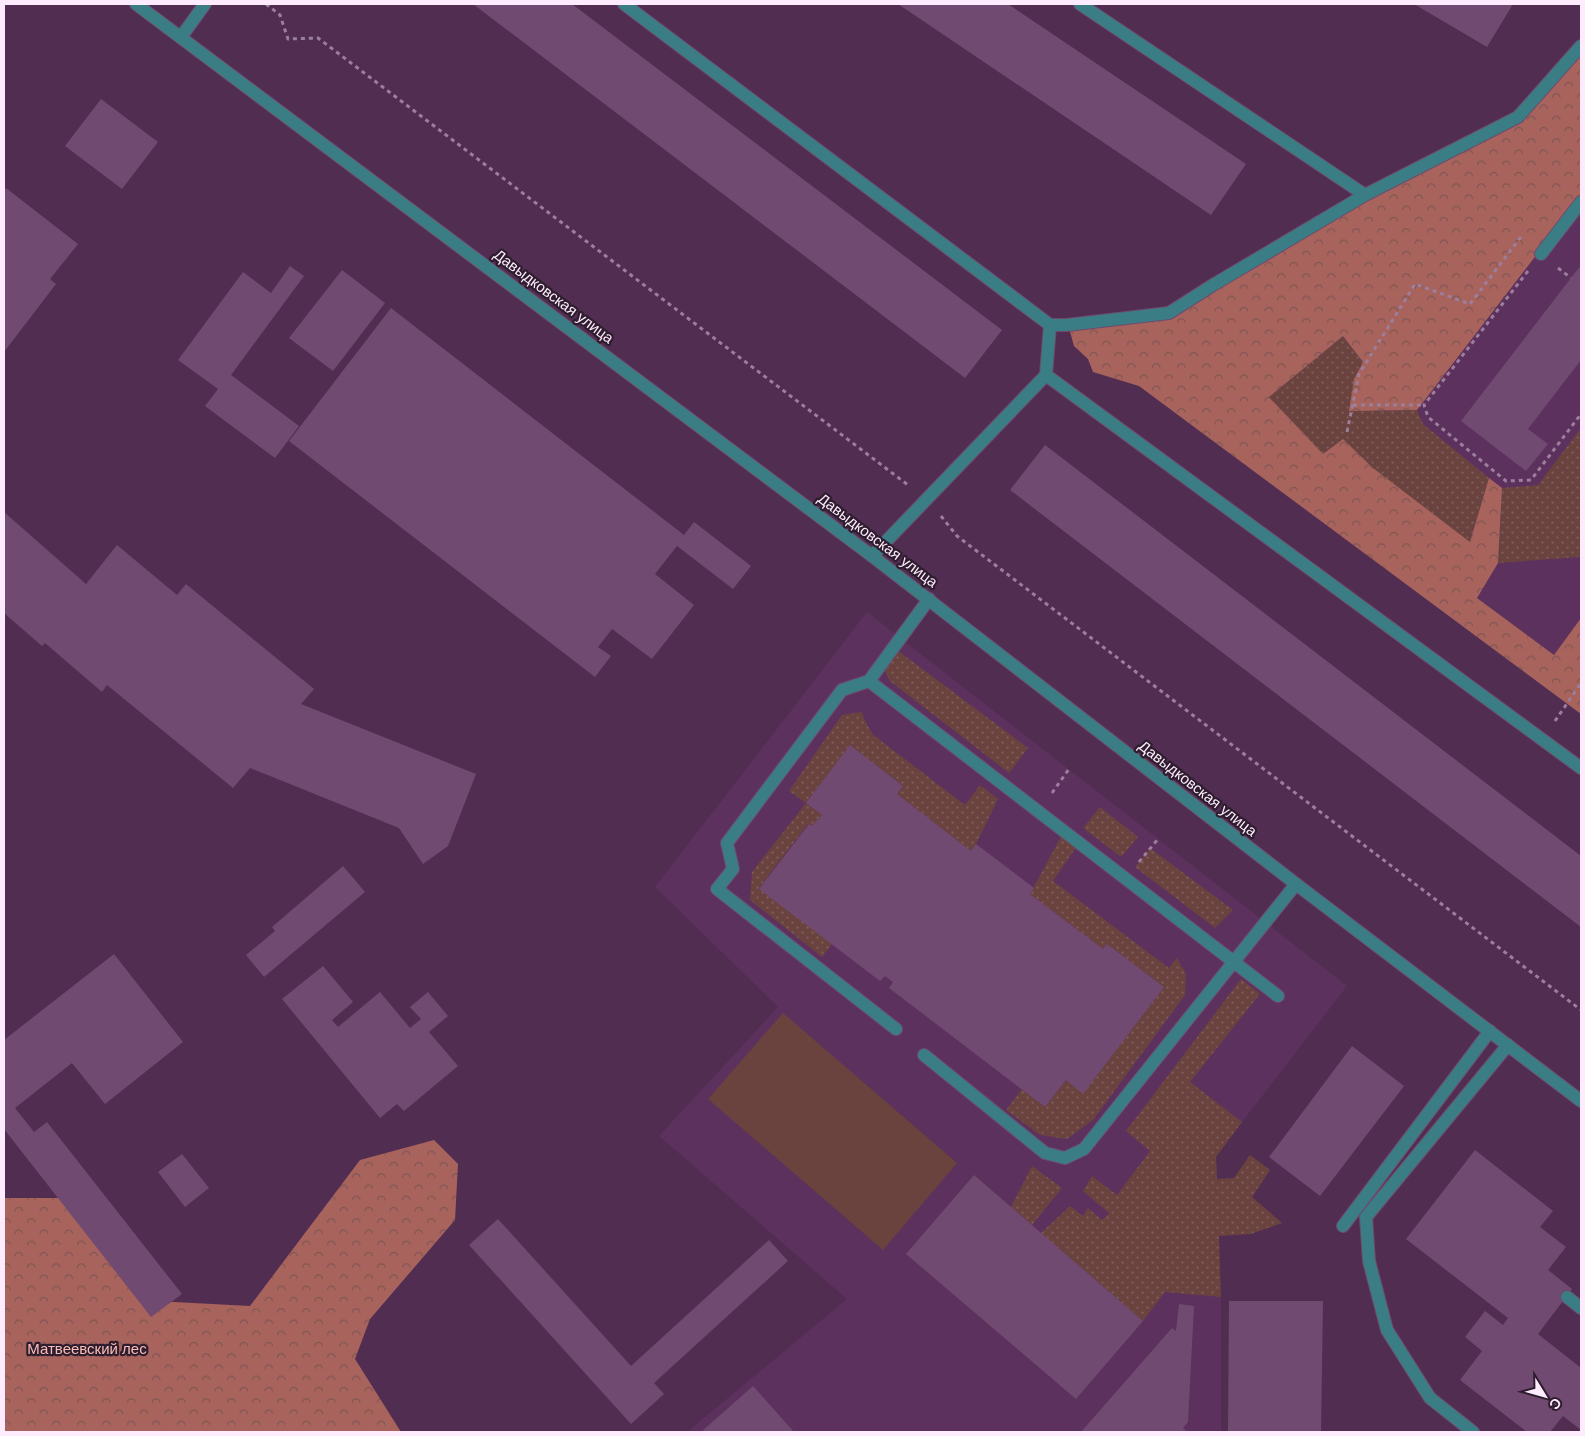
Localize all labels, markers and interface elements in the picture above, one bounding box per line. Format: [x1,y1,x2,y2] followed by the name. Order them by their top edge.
[491,246,618,347] street label: Давыдковская улица
[815,490,942,591] street label: Давыдковская улица
[1136,737,1261,840] street label: Давыдковская улица
[27,1340,147,1357] park label: Матвеевский лес
[1520,1371,1570,1421] north arrow
[1546,1395,1565,1413] text: С

